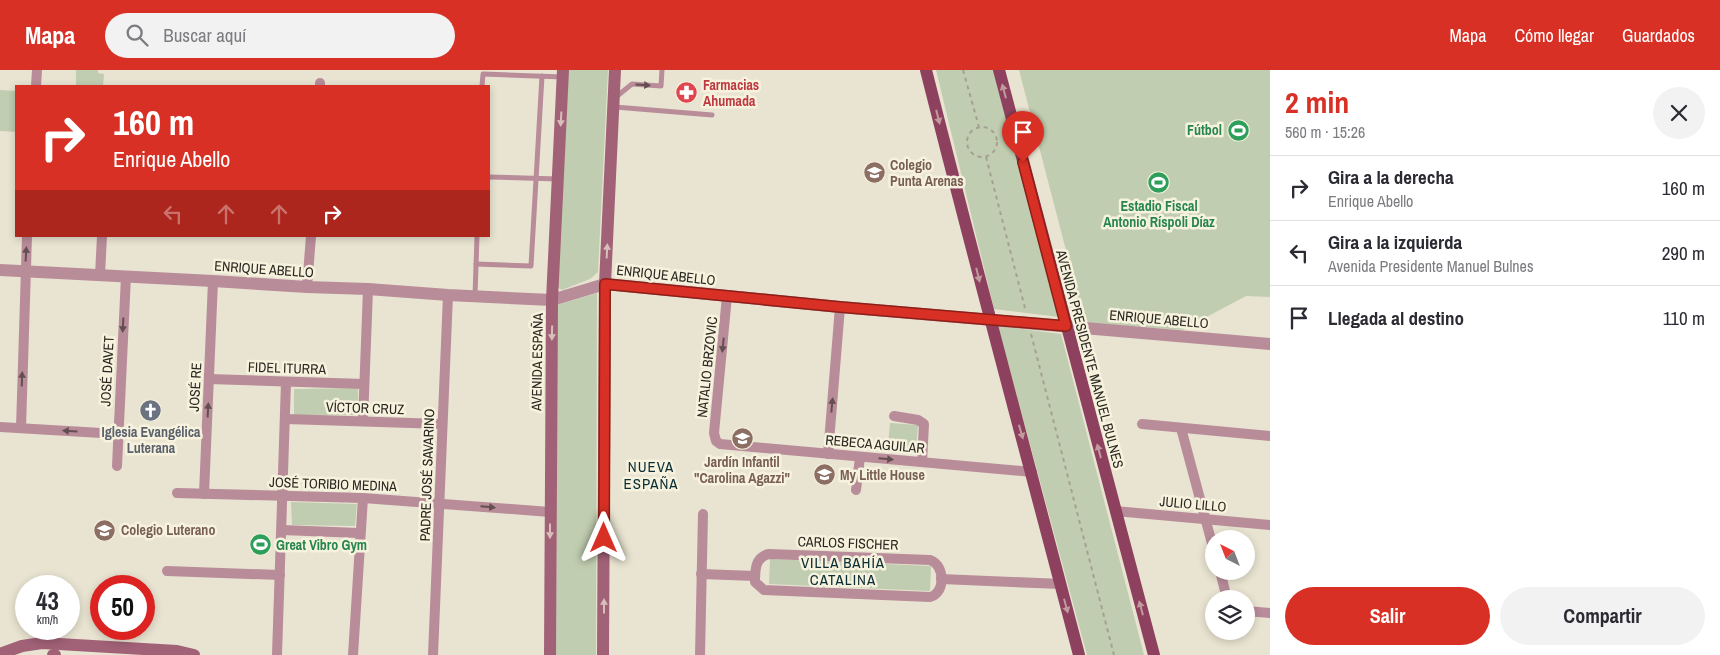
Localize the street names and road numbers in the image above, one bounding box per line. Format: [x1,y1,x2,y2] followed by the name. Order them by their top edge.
[1052,247,1128,470] street label: AVENIDA PRESIDENTE MANUEL BULNES
[214,257,314,281] street label: ENRIQUE ABELLO
[616,261,717,289] street label: ENRIQUE ABELLO
[1109,306,1209,332] street label: ENRIQUE ABELLO
[527,313,547,412] street label: AVENIDA ESPAÑA
[693,316,721,418] street label: NATALIO BRZOVIC
[96,335,118,407] street label: JOSÉ DAVET
[248,358,327,378] street label: FIDEL ITURRA
[185,362,205,412] street label: JOSÉ RE
[326,398,404,418] street label: VÍCTOR CRUZ
[416,408,438,542] street label: PADRE JOSÉ SAVARINO
[825,431,925,457] street label: REBECA AGUILAR
[269,473,398,495] street label: JOSÉ TORIBIO MEDINA
[1159,492,1227,516] street label: JULIO LILLO
[797,532,899,554] street label: CARLOS FISCHER

